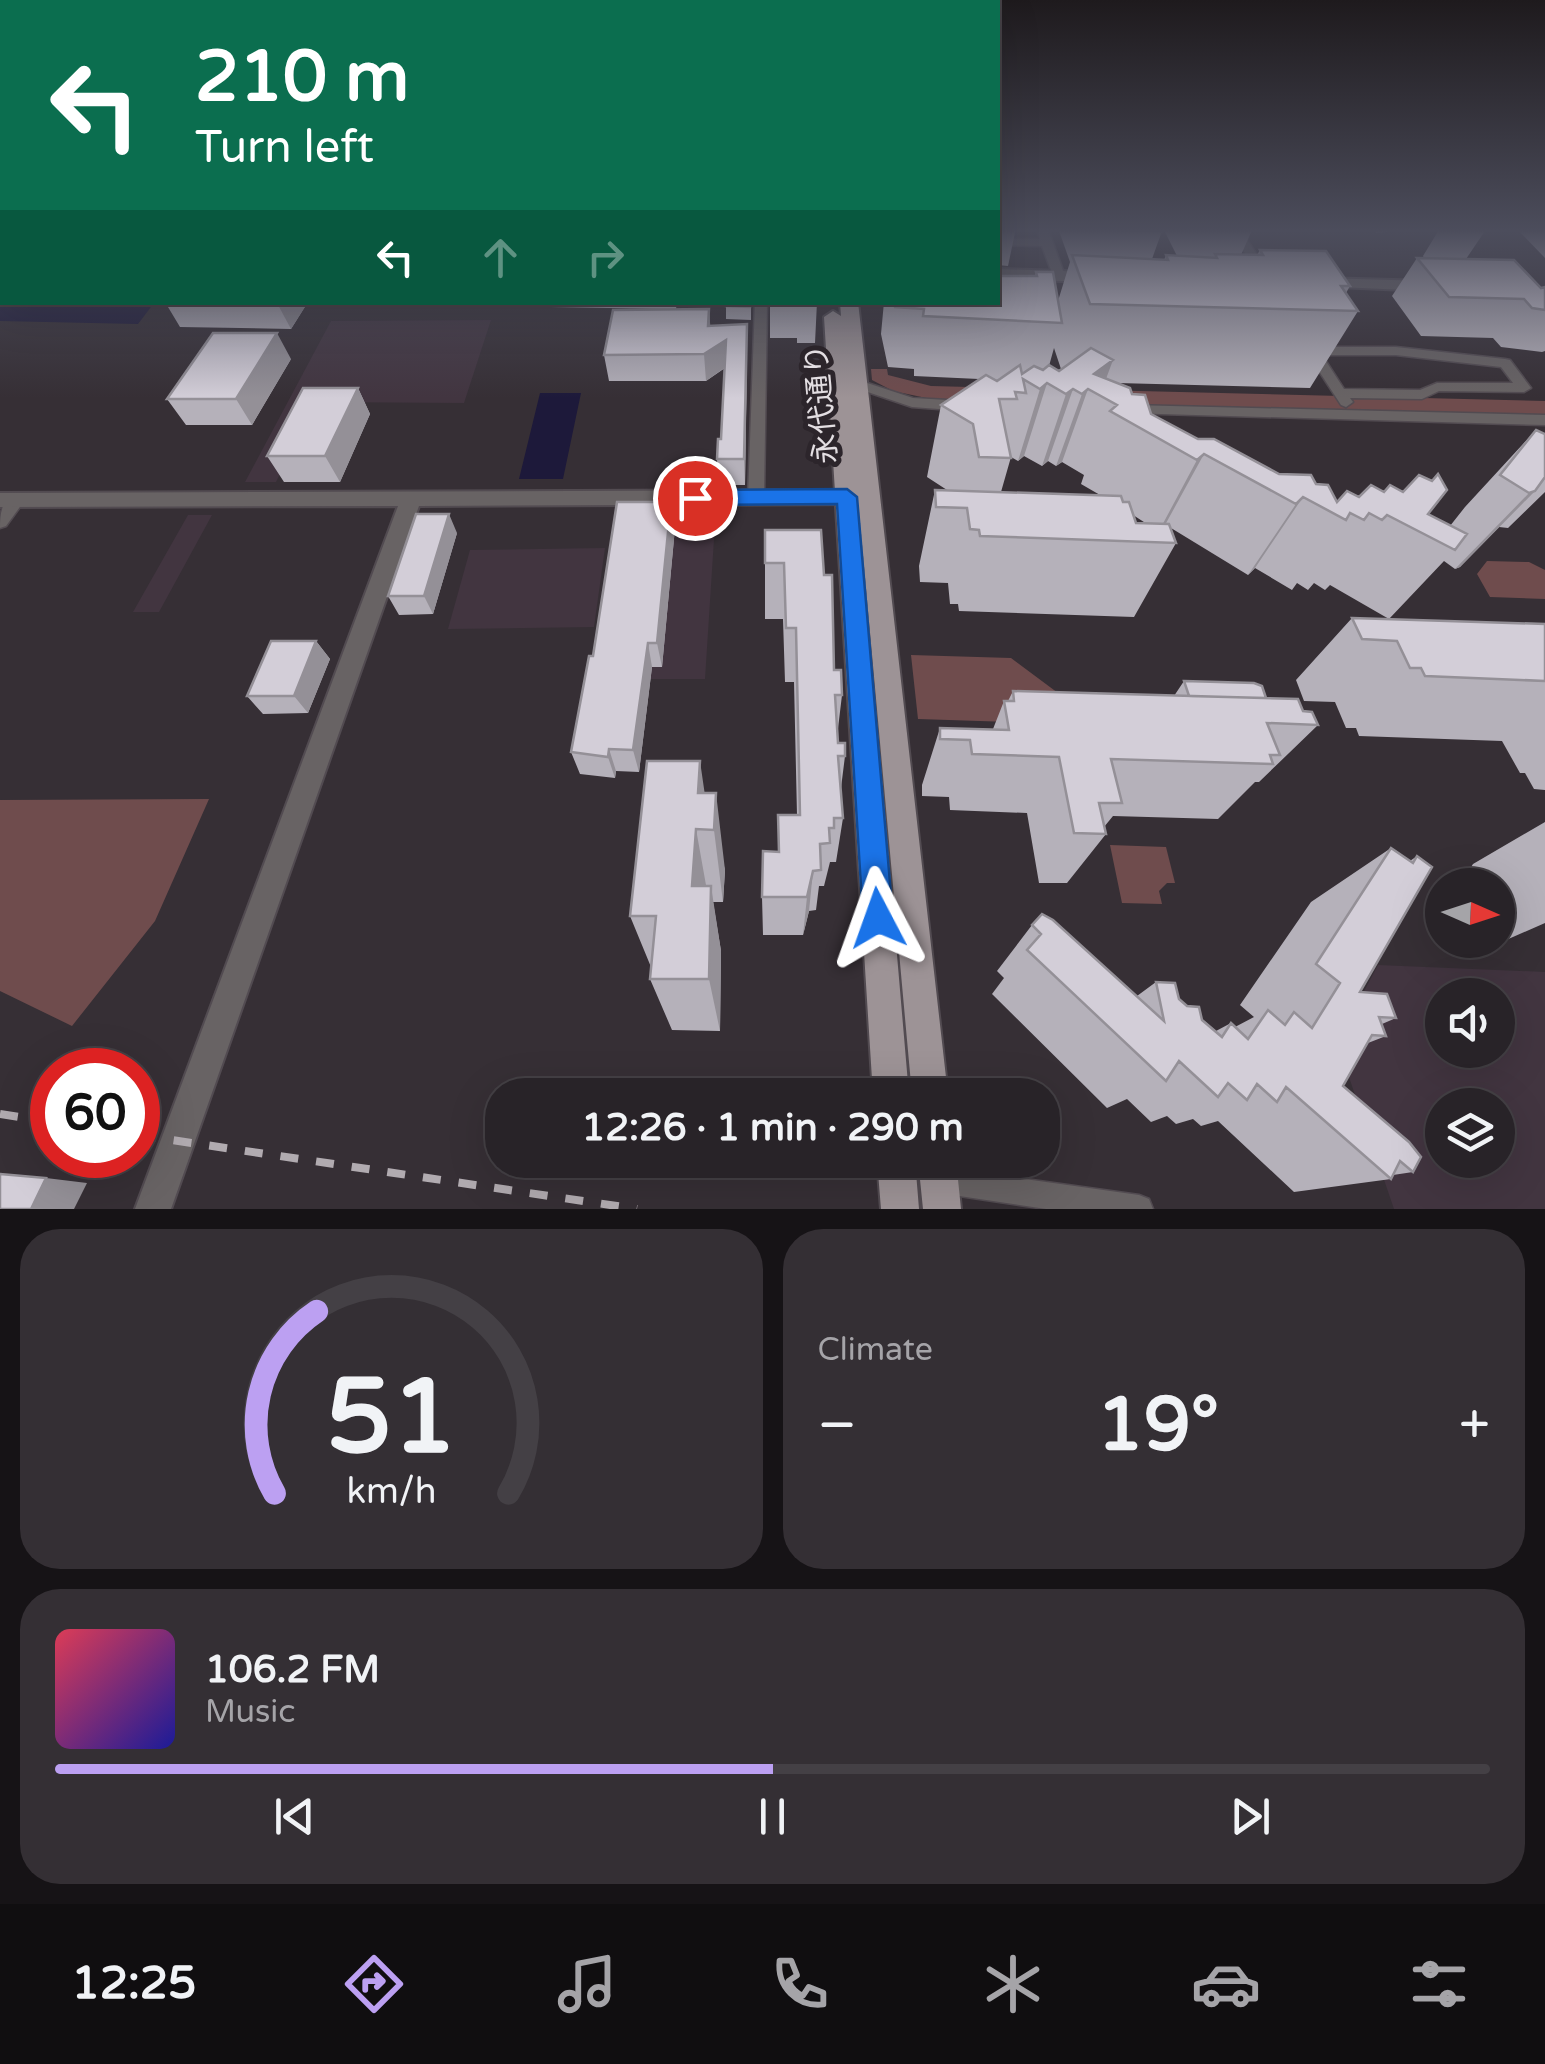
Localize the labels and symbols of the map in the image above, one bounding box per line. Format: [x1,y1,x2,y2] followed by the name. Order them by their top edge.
[798,343,845,465] street label: 永代通り
[653,456,738,541] pin
[826,866,930,970] position arrow
[1425,868,1515,958] north arrow
[30,1048,160,1178] speed limit sign: 60

